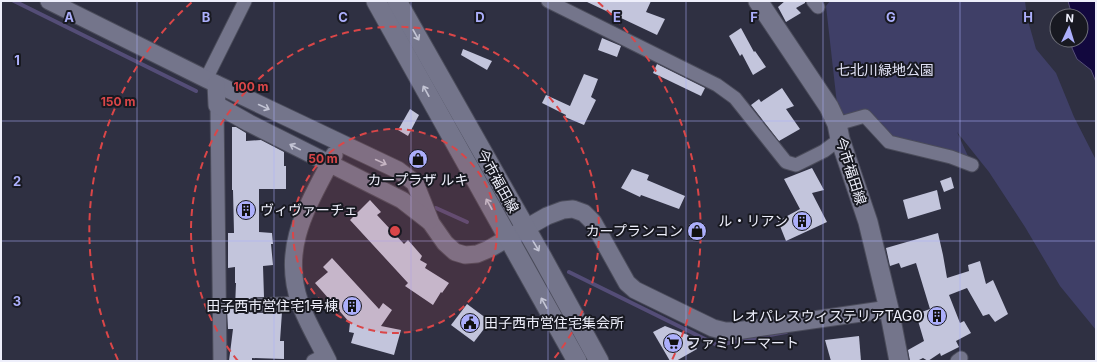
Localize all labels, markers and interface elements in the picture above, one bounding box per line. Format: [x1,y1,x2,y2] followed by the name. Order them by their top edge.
[1049,8,1089,48] north arrow
[64,9,74,25] text: A
[202,9,211,25] text: B
[338,9,348,25] text: C
[475,9,485,25] text: D
[613,9,621,25] text: E
[750,9,758,25] text: F
[886,9,896,25] text: G
[1023,9,1033,25] text: H
[1065,11,1074,25] text: N
[413,29,421,41] one-way arrow
[14,52,20,68] text: 1
[836,61,934,78] park label: 七北川緑地公園
[233,79,269,94] text: 100 m
[421,85,429,97] one-way arrow
[101,94,135,109] text: 150 m
[257,104,269,111] one-way arrow
[833,135,870,207] street label: 今市福田線
[289,142,301,150] one-way arrow
[474,146,523,215] street label: 今市福田線
[407,148,429,170] shop icon: カープラザ ルキ
[308,151,338,166] text: 50 m
[375,159,387,166] one-way arrow
[367,171,469,188] place label: カープラザ ルキ
[13,173,21,189] text: 2
[484,198,492,210] one-way arrow
[235,199,257,221] building icon: ヴィヴァーチェ
[260,201,358,218] place label: ヴィヴァーチェ
[791,210,813,232] building icon: ル・リアン
[719,212,788,229] place label: ル・リアン
[686,220,708,242] shop icon: カープランコン
[586,222,683,239] place label: カープランコン
[388,224,402,238] centre of rings
[532,240,540,252] one-way arrow
[13,293,21,309] text: 3
[341,295,363,317] building icon: 田子西市営住宅1号棟
[206,297,338,314] place label: 田子西市営住宅1号棟
[539,297,547,309] one-way arrow
[926,305,948,327] building icon: レオパレスウィステリアTAGO
[731,307,923,324] place label: レオパレスウィステリアTAGO
[459,312,481,334] public building icon: 田子西市営住宅集会所
[484,314,624,331] place label: 田子西市営住宅集会所
[662,332,684,354] supermarket icon: ファミリーマート
[687,334,799,351] place label: ファミリーマート

